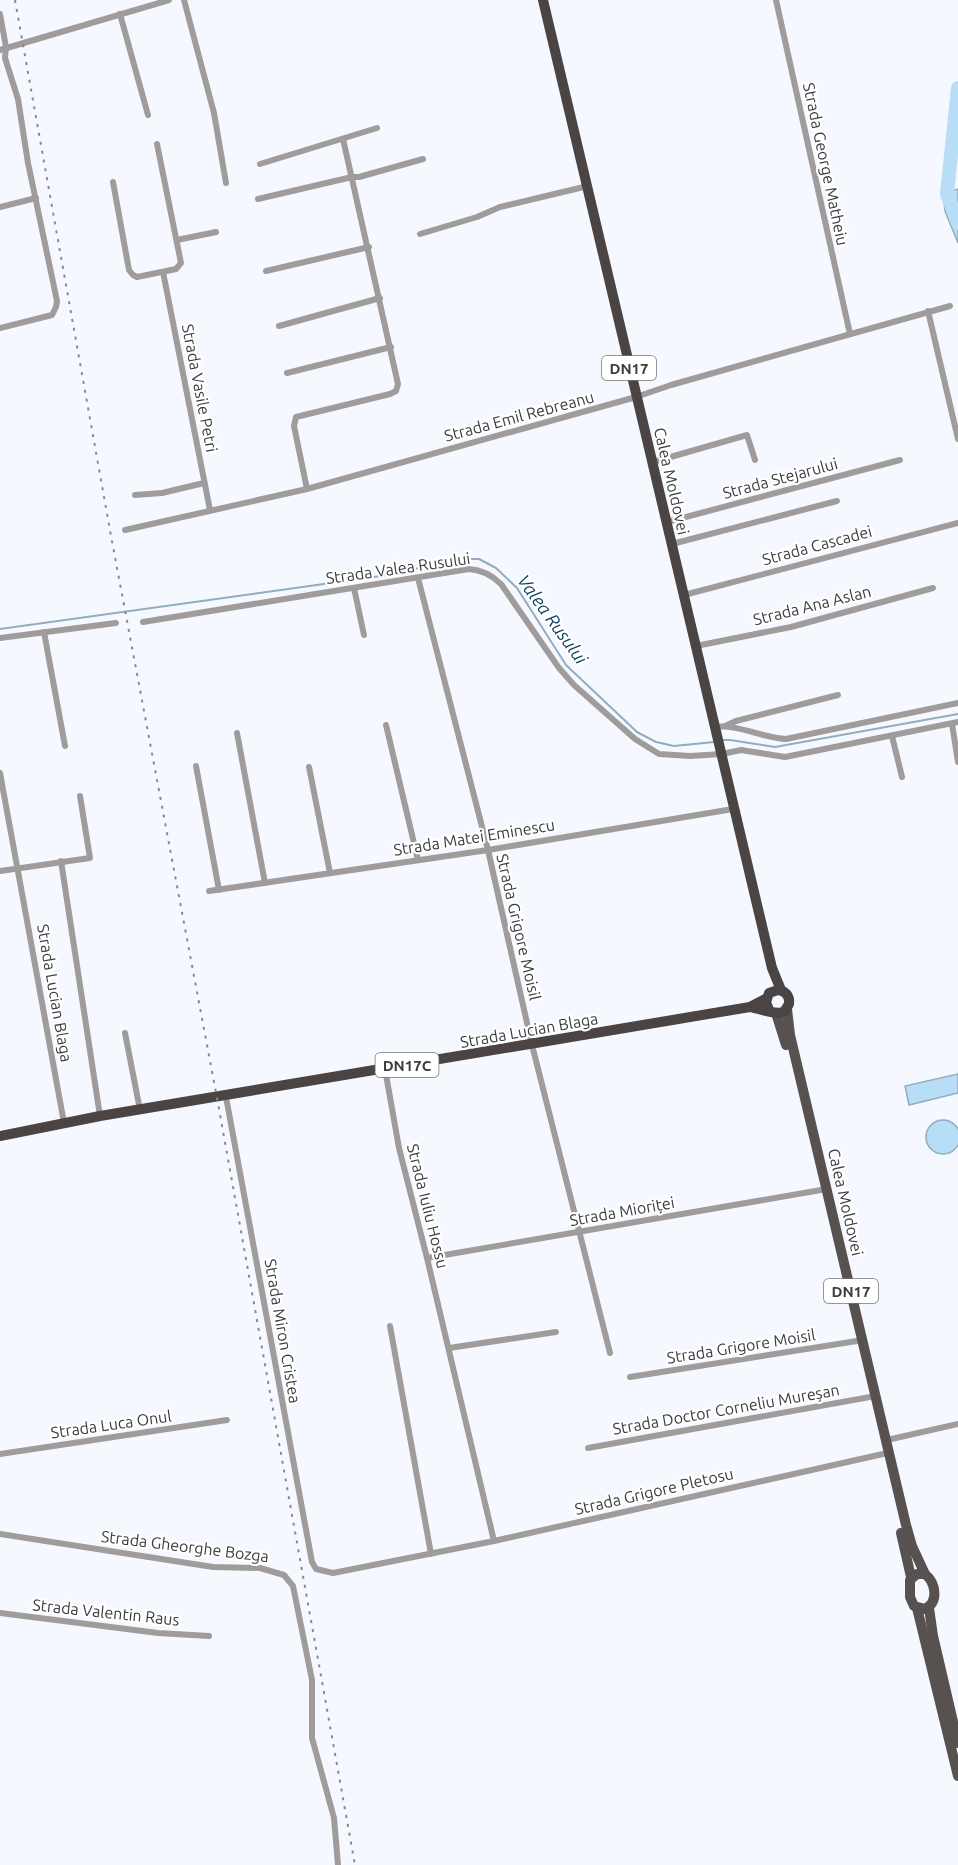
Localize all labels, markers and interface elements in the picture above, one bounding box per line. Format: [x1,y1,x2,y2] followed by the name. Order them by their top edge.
[800,81,852,247] street label: Strada George Matheiu
[179,322,221,454] street label: Strada Vasile Petri
[602,356,656,380] road number: DN17
[442,387,596,445] street label: Strada Emil Rebreanu
[651,426,693,536] street label: Calea Moldovei
[721,454,839,502] street label: Strada Stejarului
[760,522,874,568] street label: Strada Cascadei
[325,549,471,587] street label: Strada Valea Rusului
[514,571,592,668] water label: Valea Rusului
[751,582,873,628] street label: Strada Ana Aslan
[392,815,556,859] street label: Strada Matei Eminescu
[493,852,545,1002] street label: Strada Grigore Moisil
[34,923,76,1063] street label: Strada Lucian Blaga
[459,1009,599,1051] street label: Strada Lucian Blaga
[376,1053,438,1077] road number: DN17C
[404,1142,452,1270] street label: Strada Iuliu Hossu
[825,1147,867,1257] street label: Calea Moldovei
[568,1193,676,1229] street label: Strada Mioriței
[261,1257,305,1405] street label: Strada Miron Cristea
[824,1279,878,1303] road number: DN17
[665,1325,817,1367] street label: Strada Grigore Moisil
[611,1380,841,1438] street label: Strada Doctor Corneliu Mureșan
[50,1407,172,1441] street label: Strada Luca Onul
[573,1464,735,1518] street label: Strada Grigore Pletosu
[100,1527,270,1565] street label: Strada Gheorghe Bozga
[32,1595,180,1629] street label: Strada Valentin Raus

